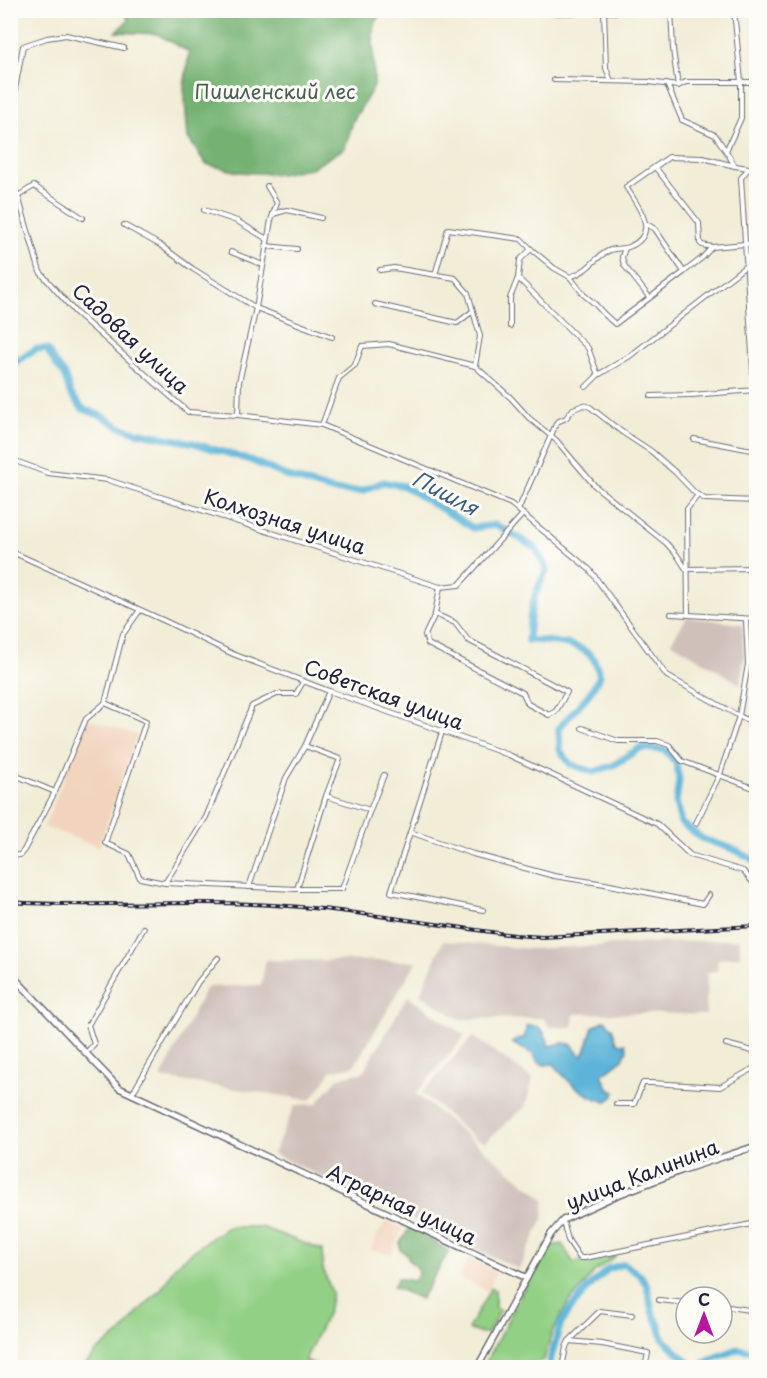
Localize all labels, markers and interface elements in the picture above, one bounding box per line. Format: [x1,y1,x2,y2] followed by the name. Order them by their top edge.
[195,76,355,106] park label: Пишленский лес
[66,276,197,401] street label: Садовая улица
[407,461,486,523] water label: Пишля
[200,481,370,561] street label: Колхозная улица
[300,651,468,737] street label: Советская улица
[561,1131,723,1217] street label: улица Калинина
[322,1156,482,1252] street label: Аграрная улица
[674,1285,734,1345] north arrow
[698,1287,710,1311] text: С

